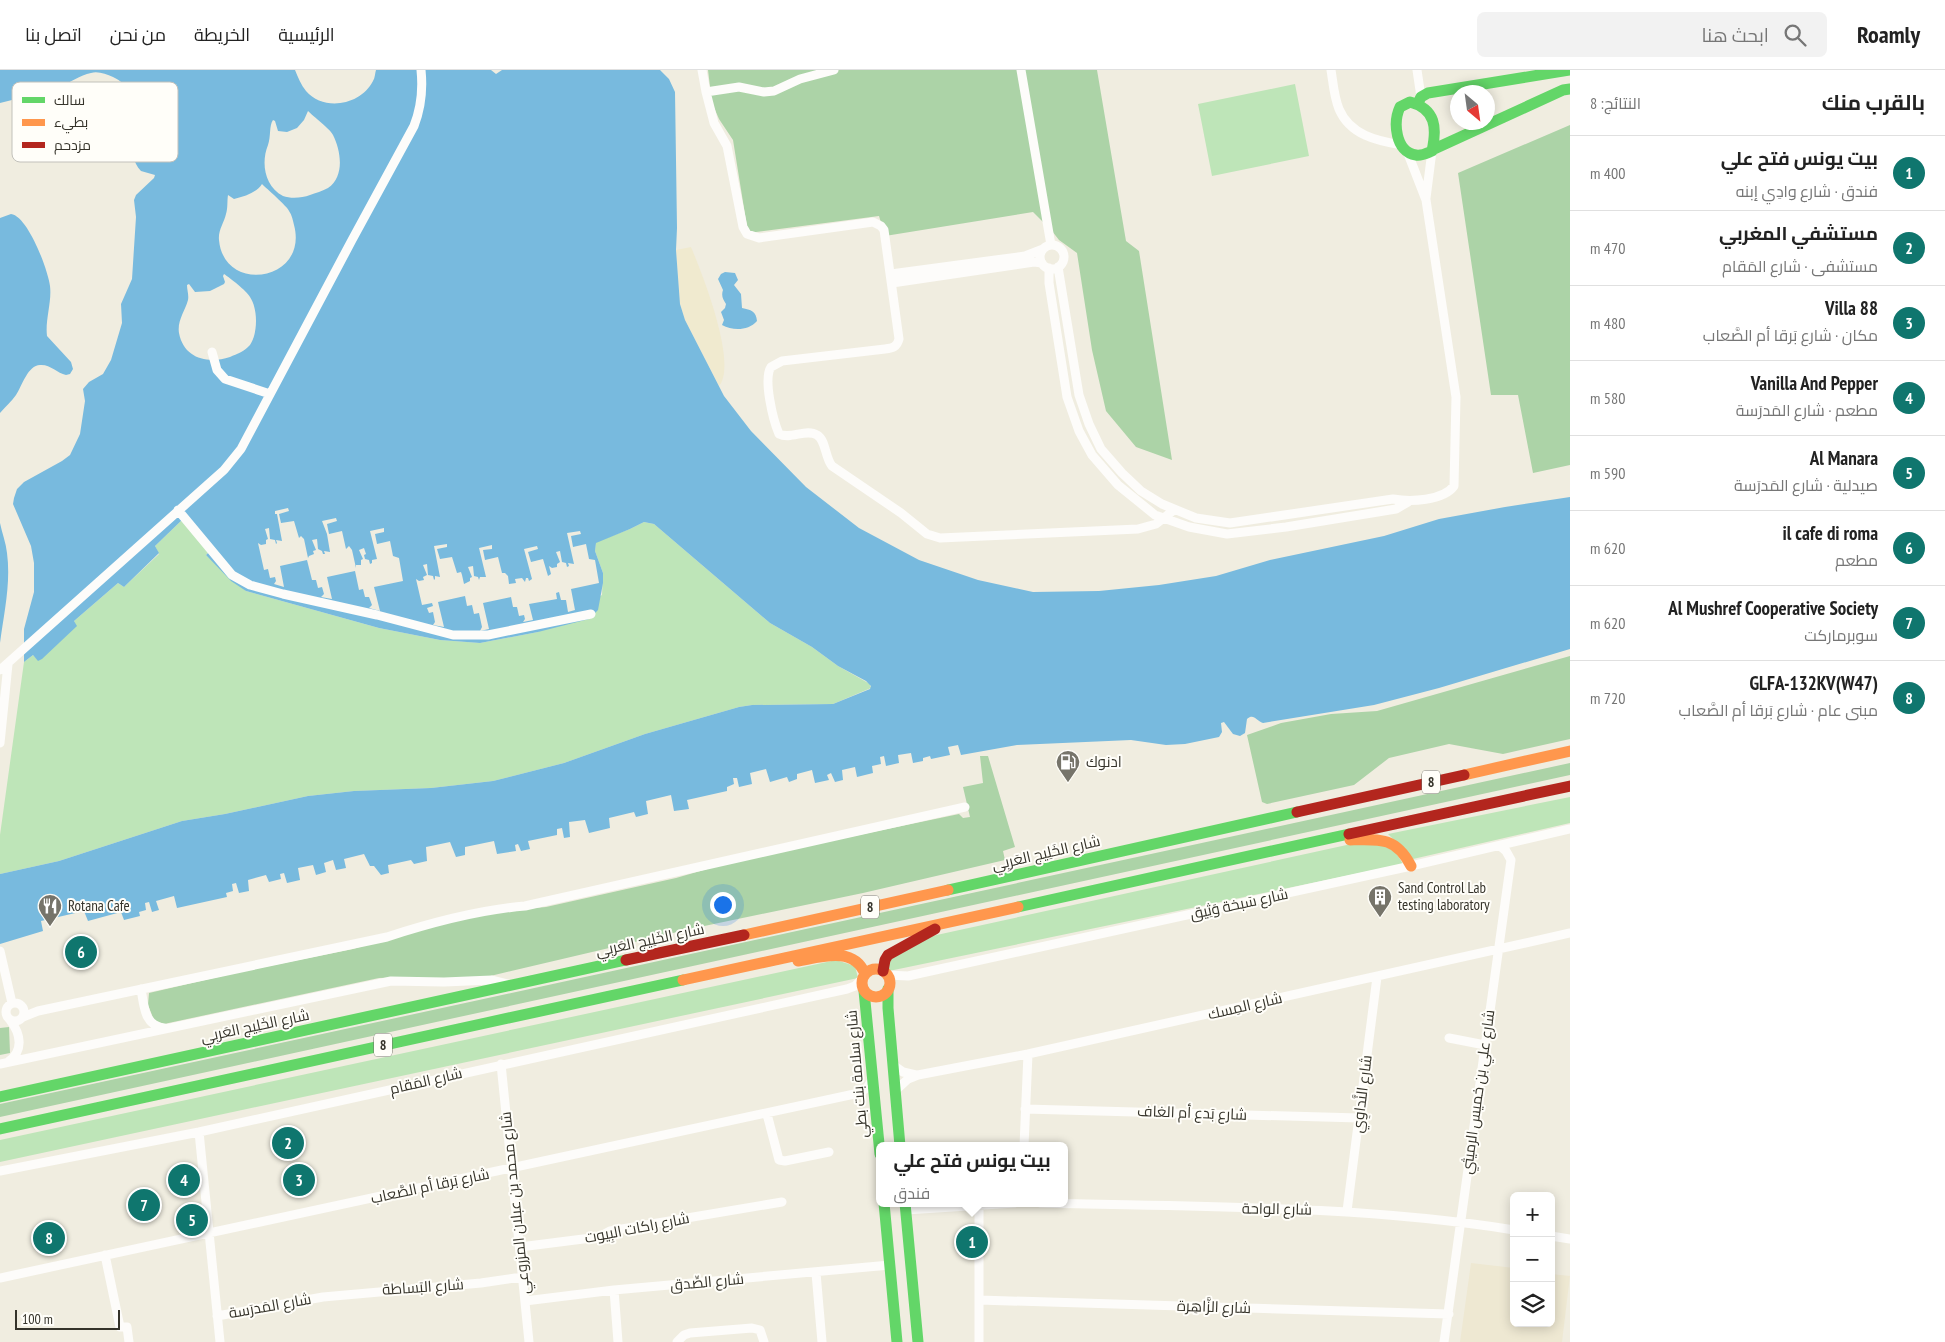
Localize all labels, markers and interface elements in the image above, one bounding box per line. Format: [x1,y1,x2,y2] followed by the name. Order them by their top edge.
[1477,12,1827,57] search box
[1857,19,1920,50] text: Roamly
[1781,21,1809,49] icon: search
[25,23,82,46] text: اتصل بنا
[110,23,166,46] text: من نحن
[194,23,250,46] text: الخريطة
[278,23,335,46] text: الرئيسية
[1701,23,1769,47] text: ابحث هنا
[12,82,178,162] legend
[1450,85,1495,130] north arrow
[1822,89,1925,116] text: بالقرب منك
[54,91,85,109] text: سالك
[1590,93,1641,113] text: النتائج: 8
[54,113,88,134] text: بطيء
[54,136,91,155] text: مزدحم
[1721,146,1878,170] text: بيت يونس فتح علي
[1590,163,1625,183] text: 400 m
[1905,163,1913,183] text: 1
[1736,181,1878,201] text: فندق · شارع وادِي إبنه
[1719,221,1878,245] text: مستشفي المغربي
[1590,238,1625,258] text: 470 m
[1905,238,1913,258] text: 2
[1722,256,1878,276] text: مستشفى · شارع المَقام
[1825,296,1878,320] text: Villa 88
[1590,313,1625,333] text: 480 m
[1905,313,1913,333] text: 3
[1703,325,1878,345] text: مكان · شارع بَرقا أم الصَّعاب
[1751,371,1878,395] text: Vanilla And Pepper
[1590,388,1625,408] text: 580 m
[1905,388,1913,408] text: 4
[1736,400,1878,420] text: مطعم · شارع المَدرَسة
[1810,446,1878,470] text: Al Manara
[1590,463,1625,483] text: 590 m
[1905,463,1913,483] text: 5
[1734,475,1878,495] text: صيدلية · شارع المَدرَسة
[1783,521,1878,545] text: il cafe di roma
[1590,538,1625,558] text: 620 m
[1905,538,1913,558] text: 6
[1835,550,1878,570] text: مطعم
[1668,596,1878,620] text: Al Mushref Cooperative Society
[1590,613,1625,633] text: 620 m
[1905,613,1913,633] text: 7
[1804,625,1878,645] text: سوبرماركت
[1749,671,1878,695] text: GLFA-132KV(W47)
[1590,688,1625,708] text: 720 m
[1905,688,1913,708] text: 8
[1679,700,1878,720] text: مبنى عام · شارع بَرقا أم الصَّعاب
[1055,749,1081,783] fuel station icon: ادنوك
[1086,752,1122,771] place label: ادنوك
[1422,770,1440,794] road number: 8
[990,831,1103,877] street label: شارع الخَلِيج العَربِي
[1398,878,1490,914] place label: Sand Control Lab testing laboratory
[1188,884,1290,925] street label: شارع سَبخة وَثِيق
[1367,884,1393,918] building icon: Sand Control Lab testing laboratory
[710,892,736,918] your location
[37,893,63,927] restaurant icon: Rotana Cafe
[68,896,130,915] place label: Rotana Cafe
[861,896,879,919] road number: 8
[594,919,707,963] street label: شارع الخَلِيج العَربِي
[65,933,97,971] pin: 6
[1206,988,1284,1025] street label: شارع المِسك
[199,1005,312,1049] street label: شارع الخَلِيج العَربِي
[1457,1008,1501,1176] street label: شارع علي بن خميس الرميثي
[841,1009,875,1139] street label: شارع سلامة بنت بطي
[374,1034,392,1056] road number: 8
[1347,1054,1379,1134] street label: شارع النَّداوِي
[388,1063,464,1100] street label: شارع المَقام
[1137,1101,1247,1126] street label: شارع بَدع أم الغاف
[495,1111,537,1295] street label: شارع محمد بن عبلان المزروعي
[272,1124,304,1162] pin: 2
[876,1142,1068,1207] popup
[893,1148,1051,1172] text: بيت يونس فتح علي
[168,1161,200,1199] pin: 4
[283,1161,315,1199] pin: 3
[369,1164,491,1209] street label: شارع بَرقا أم الصَّعاب
[893,1183,930,1203] text: فندق
[128,1186,160,1224] pin: 7
[1510,1192,1555,1327] map controls
[1510,1192,1555,1237] button: +
[1242,1198,1312,1221] street label: شارع الواحة
[176,1201,208,1239] pin: 5
[583,1208,691,1249] street label: شارع راكات البِيوت
[33,1219,65,1257] pin: 8
[956,1223,988,1261] pin: 1
[1510,1237,1555,1282] button: −
[669,1269,745,1296] street label: شارع الصِّدق
[381,1274,465,1301] street label: شارع البَساطة
[1510,1282,1555,1327] button: layers
[227,1289,313,1324] street label: شارع المَدرَسة
[1177,1296,1251,1319] street label: شارع الزَّاهِرة
[15,1307,120,1330] scale bar
[22,1310,53,1328] text: 100 m

